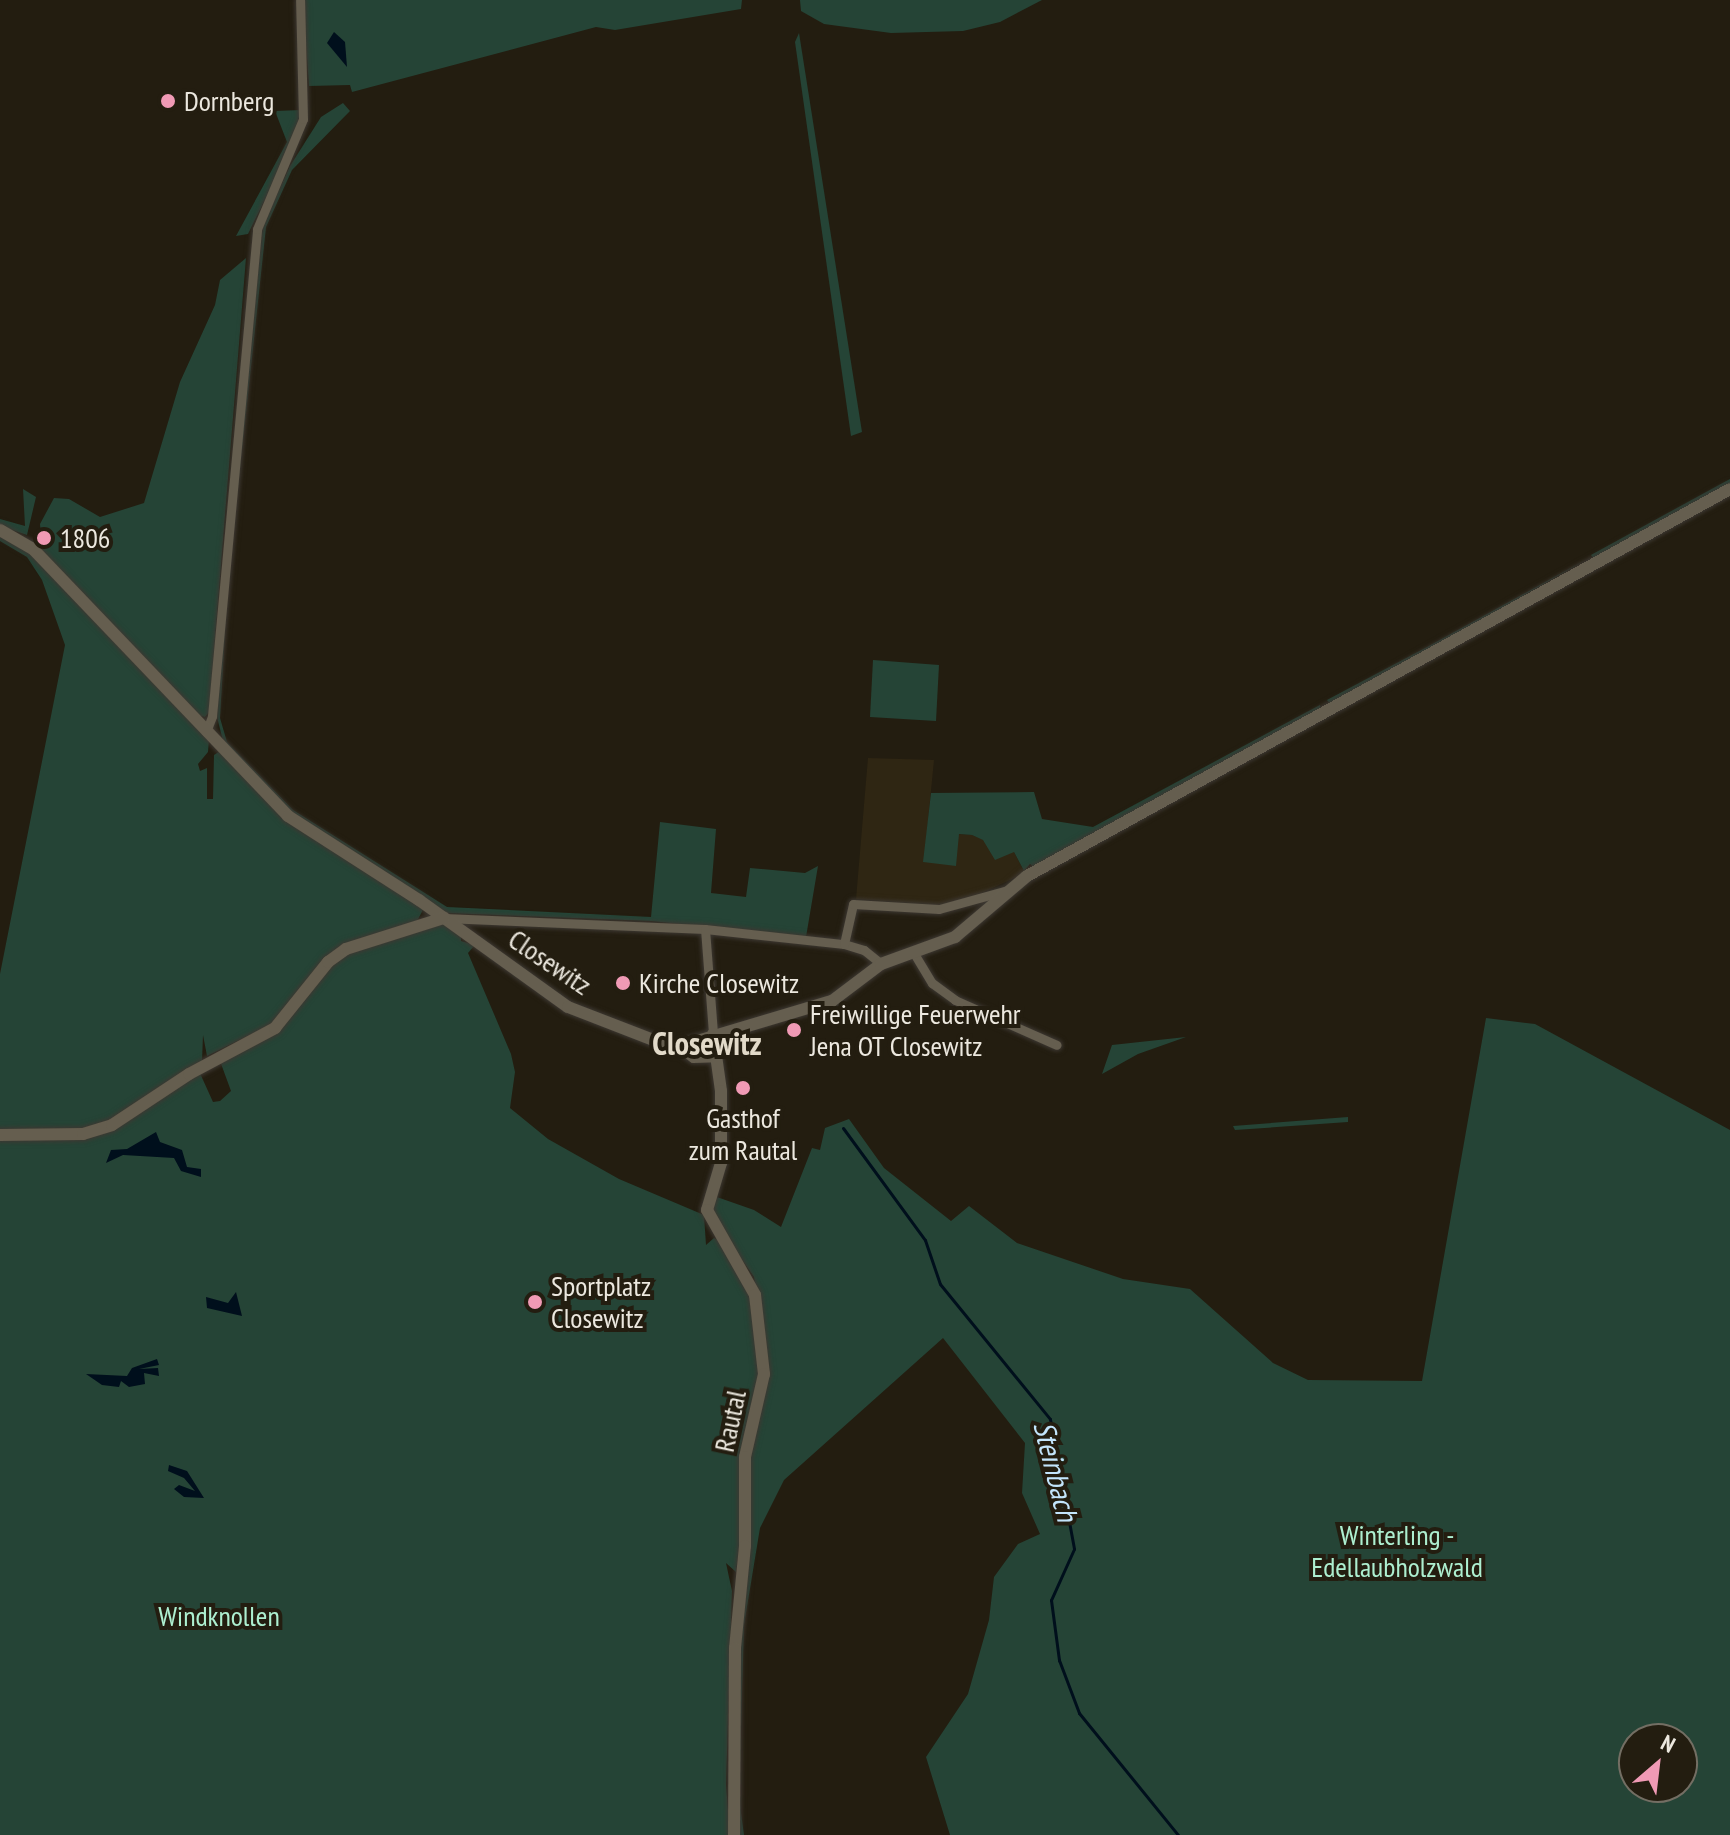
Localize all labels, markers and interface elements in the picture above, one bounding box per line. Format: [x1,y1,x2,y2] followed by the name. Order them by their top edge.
[184,84,274,118] place label: Dornberg
[159,92,177,110] marker: Dornberg
[60,521,110,555] place label: 1806
[35,529,53,547] marker: 1806
[502,922,598,1002] street label: Closewitz
[639,966,799,1000] place label: Kirche Closewitz
[614,974,632,992] marker: Kirche Closewitz
[810,997,1021,1063] place label: Freiwillige Feuerwehr Jena OT Closewitz
[785,1021,803,1039] marker: Freiwillige Feuerwehr Jena OT Closewitz
[652,1024,762,1062] district label: Closewitz
[734,1079,752,1097] marker: Gasthof zum Rautal
[689,1101,797,1167] place label: Gasthof zum Rautal
[551,1269,651,1335] place label: Sportplatz Closewitz
[526,1293,544,1311] marker: Sportplatz Closewitz
[707,1387,753,1455] street label: Rautal
[1026,1417,1086,1525] water label: Steinbach
[1311,1518,1483,1584] park label: Winterling - Edellaubholzwald
[158,1599,280,1633] park label: Windknollen
[1618,1723,1698,1803] north arrow
[1656,1728,1680,1759] text: N

